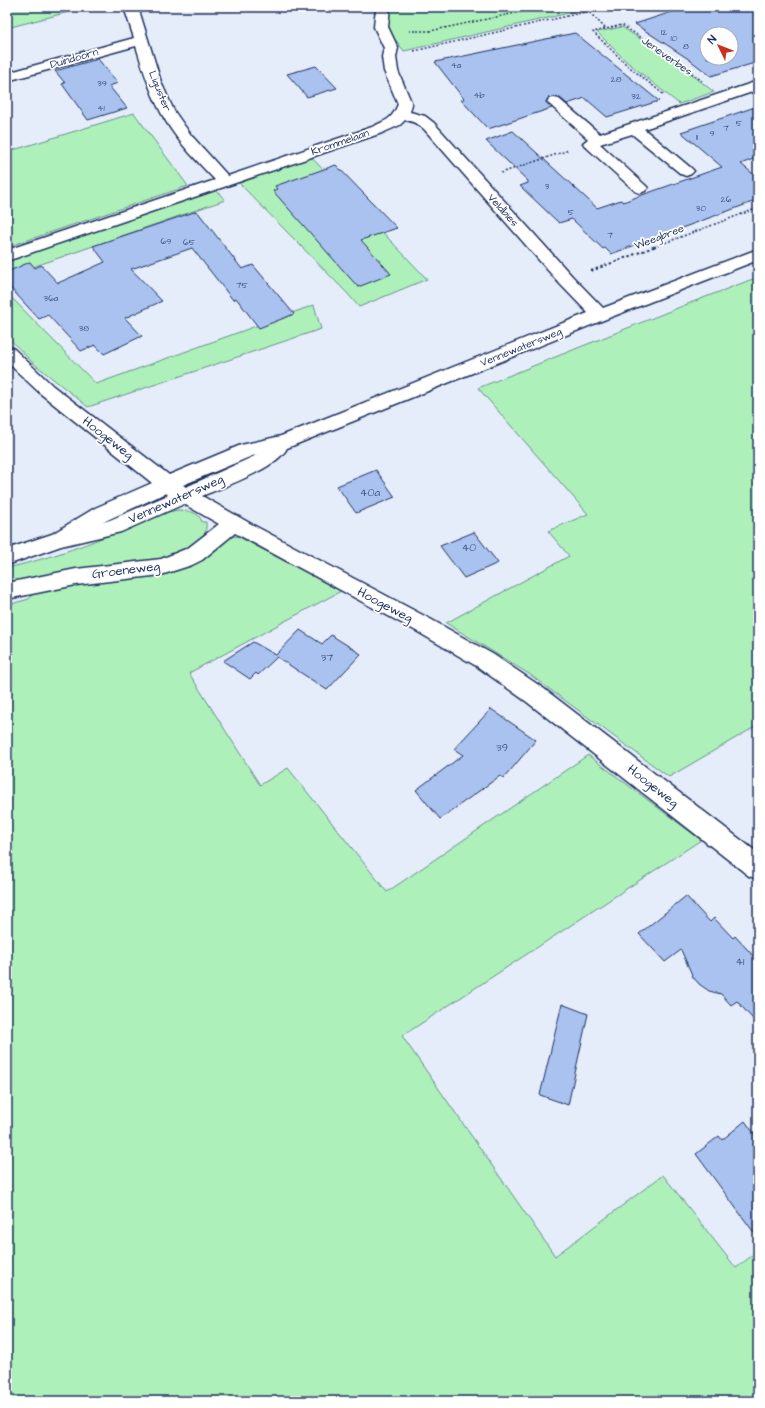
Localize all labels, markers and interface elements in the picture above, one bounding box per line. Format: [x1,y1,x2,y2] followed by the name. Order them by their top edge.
[661,26,668,39] house number: 12
[699,26,739,66] north arrow
[671,32,678,45] house number: 10
[704,32,720,47] text: N
[639,33,696,79] street label: Jeneverbes
[683,40,689,53] house number: 8
[48,44,100,72] street label: Duindoorn
[451,59,462,72] house number: 4a
[144,68,175,114] street label: Liguster
[611,73,622,86] house number: 28
[97,77,107,90] house number: 39
[473,89,485,102] house number: 4b
[631,90,642,103] house number: 32
[97,102,105,115] house number: 41
[736,117,743,130] house number: 5
[723,122,729,135] house number: 7
[309,125,371,159] street label: Krommelaan
[709,127,715,140] house number: 9
[696,131,698,144] house number: 11
[545,180,550,193] house number: 3
[484,190,522,230] street label: Veldbies
[721,193,732,206] house number: 26
[696,202,706,215] house number: 30
[568,206,575,219] house number: 5
[632,221,686,254] street label: Weegbree
[607,229,613,242] house number: 7
[161,235,171,248] house number: 69
[183,236,196,249] house number: 65
[236,279,249,292] house number: 75
[44,292,59,305] house number: 36a
[79,322,89,335] house number: 38
[478,324,565,371] street label: Vennewatersweg
[78,412,138,465] street label: Hoogeweg
[125,470,227,529] street label: Vennewatersweg
[360,485,380,500] house number: 40a
[462,540,476,555] house number: 40
[91,557,161,584] street label: Groeneweg
[354,583,416,628] street label: Hoogeweg
[321,650,333,665] house number: 37
[496,740,508,755] house number: 39
[623,760,683,813] street label: Hoogeweg
[736,954,745,969] house number: 41

